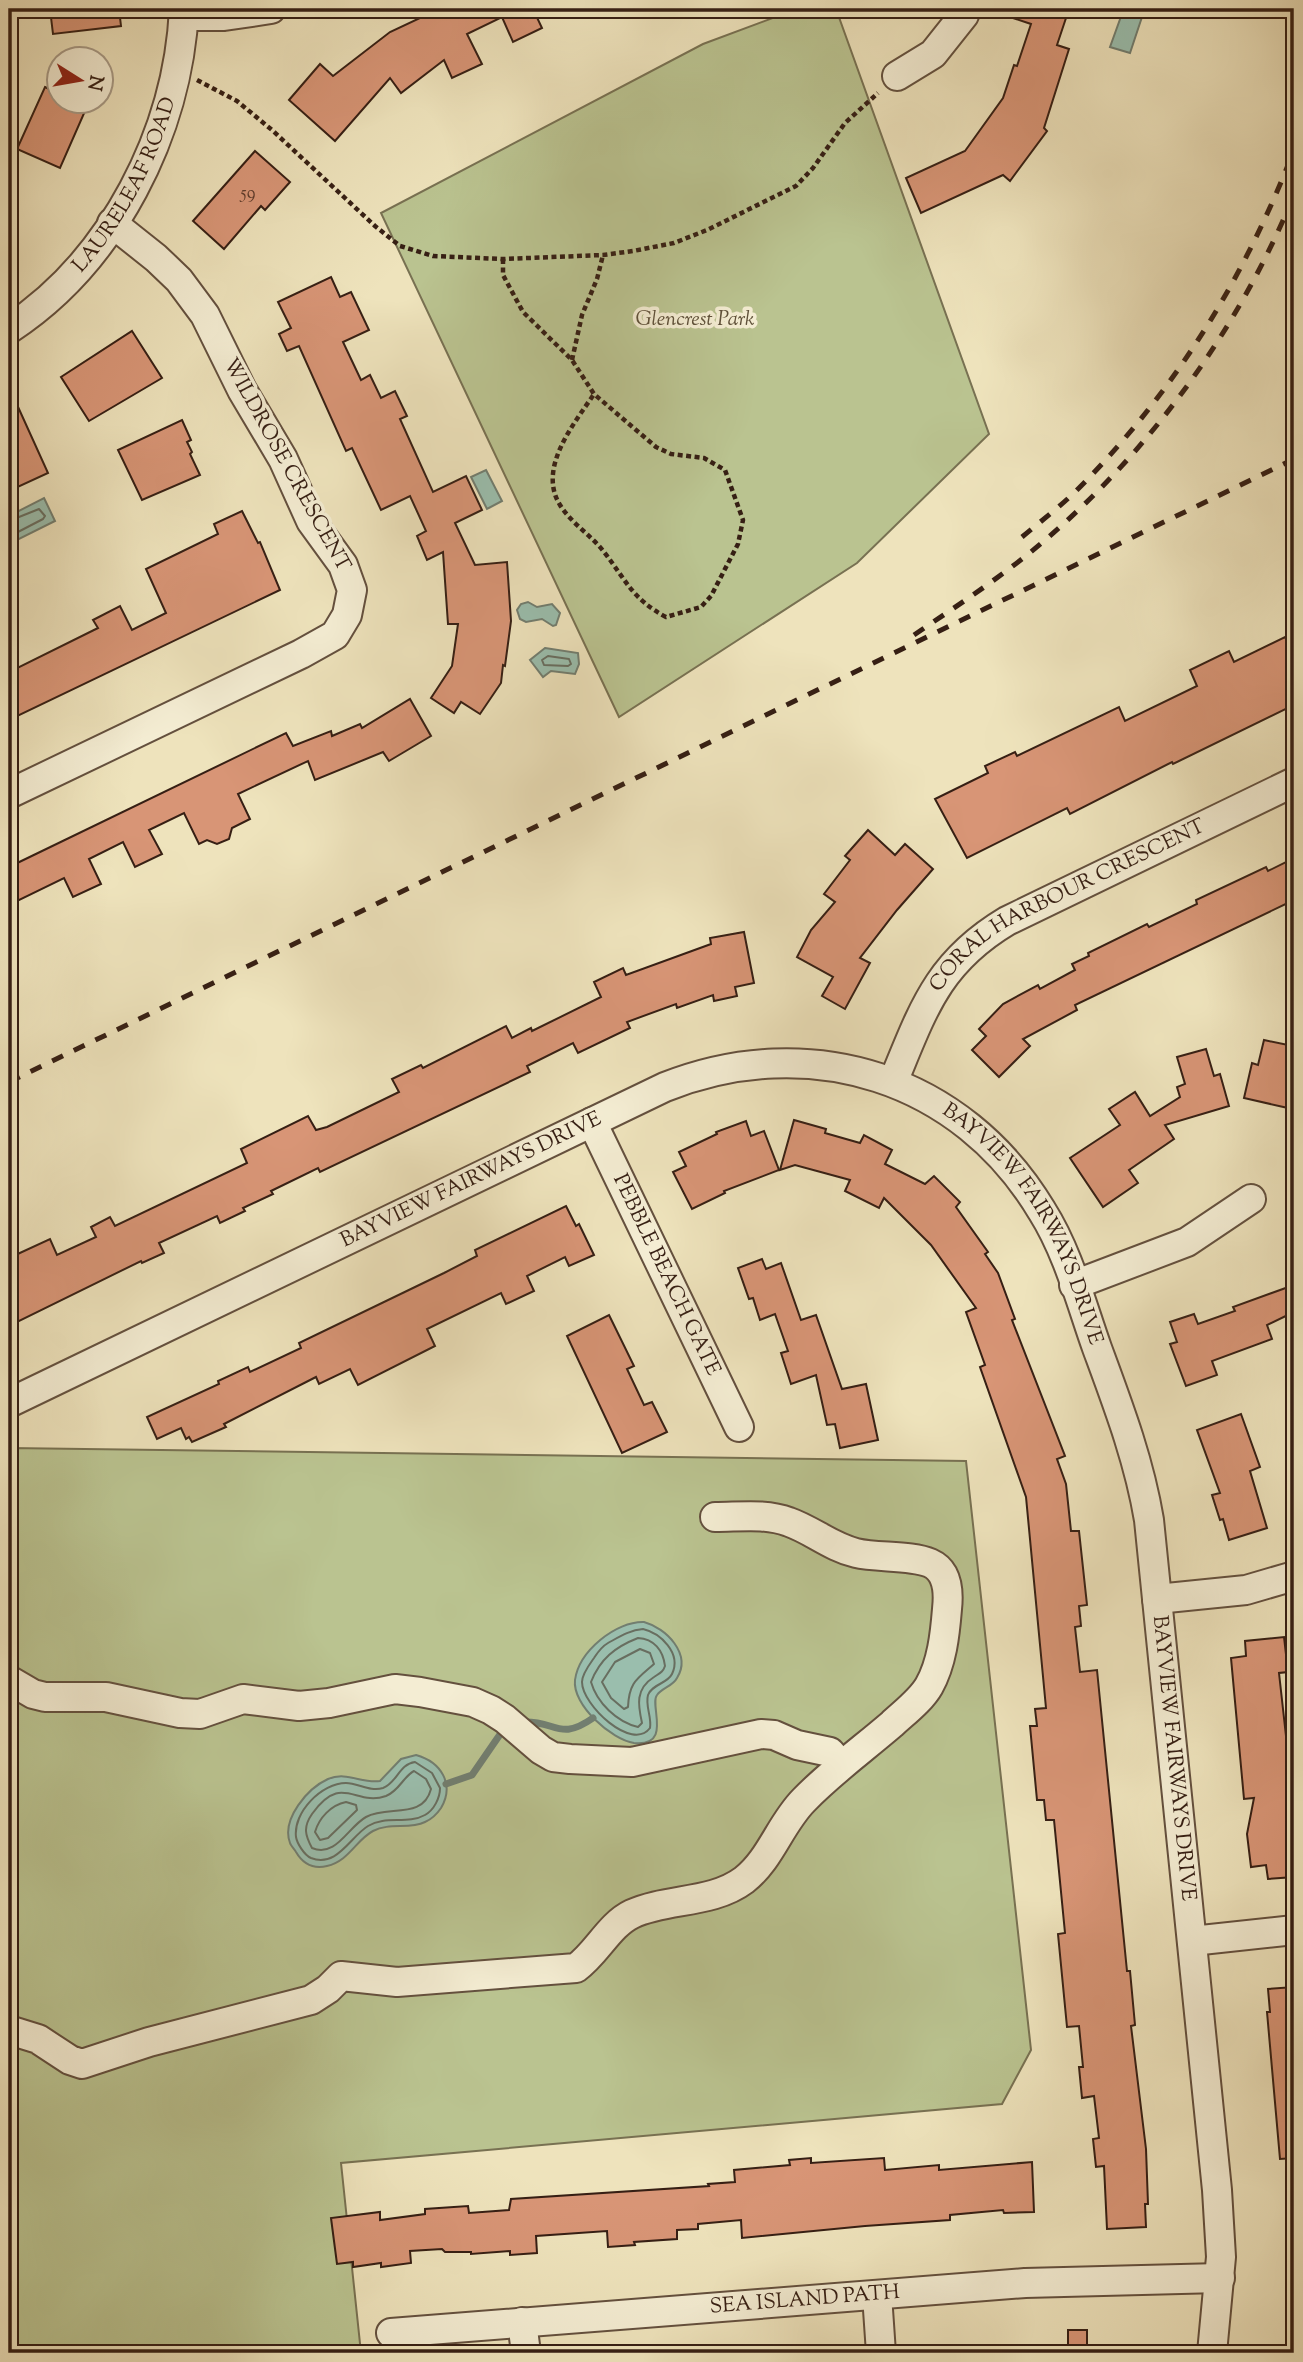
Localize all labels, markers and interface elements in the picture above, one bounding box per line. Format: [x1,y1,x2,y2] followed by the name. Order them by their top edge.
[46,46,116,116] north arrow
[80,73,109,93] text: N
[66,94,184,280] street label: LAURELEAF ROAD
[240,181,256,207] house number: 59
[635,305,755,335] park label: Glencrest Park
[215,353,357,577] street label: WILDROSE CRESCENT
[923,812,1211,998] street label: CORAL HARBOUR CRESCENT
[936,1096,1110,1349] street label: BAYVIEW FAIRWAYS DRIVE
[336,1104,607,1256] street label: BAYVIEW FAIRWAYS DRIVE
[604,1169,727,1381] street label: PEBBLE BEACH GATE
[1144,1614,1203,1903] street label: BAYVIEW FAIRWAYS DRIVE
[709,2278,901,2323] street label: SEA ISLAND PATH

